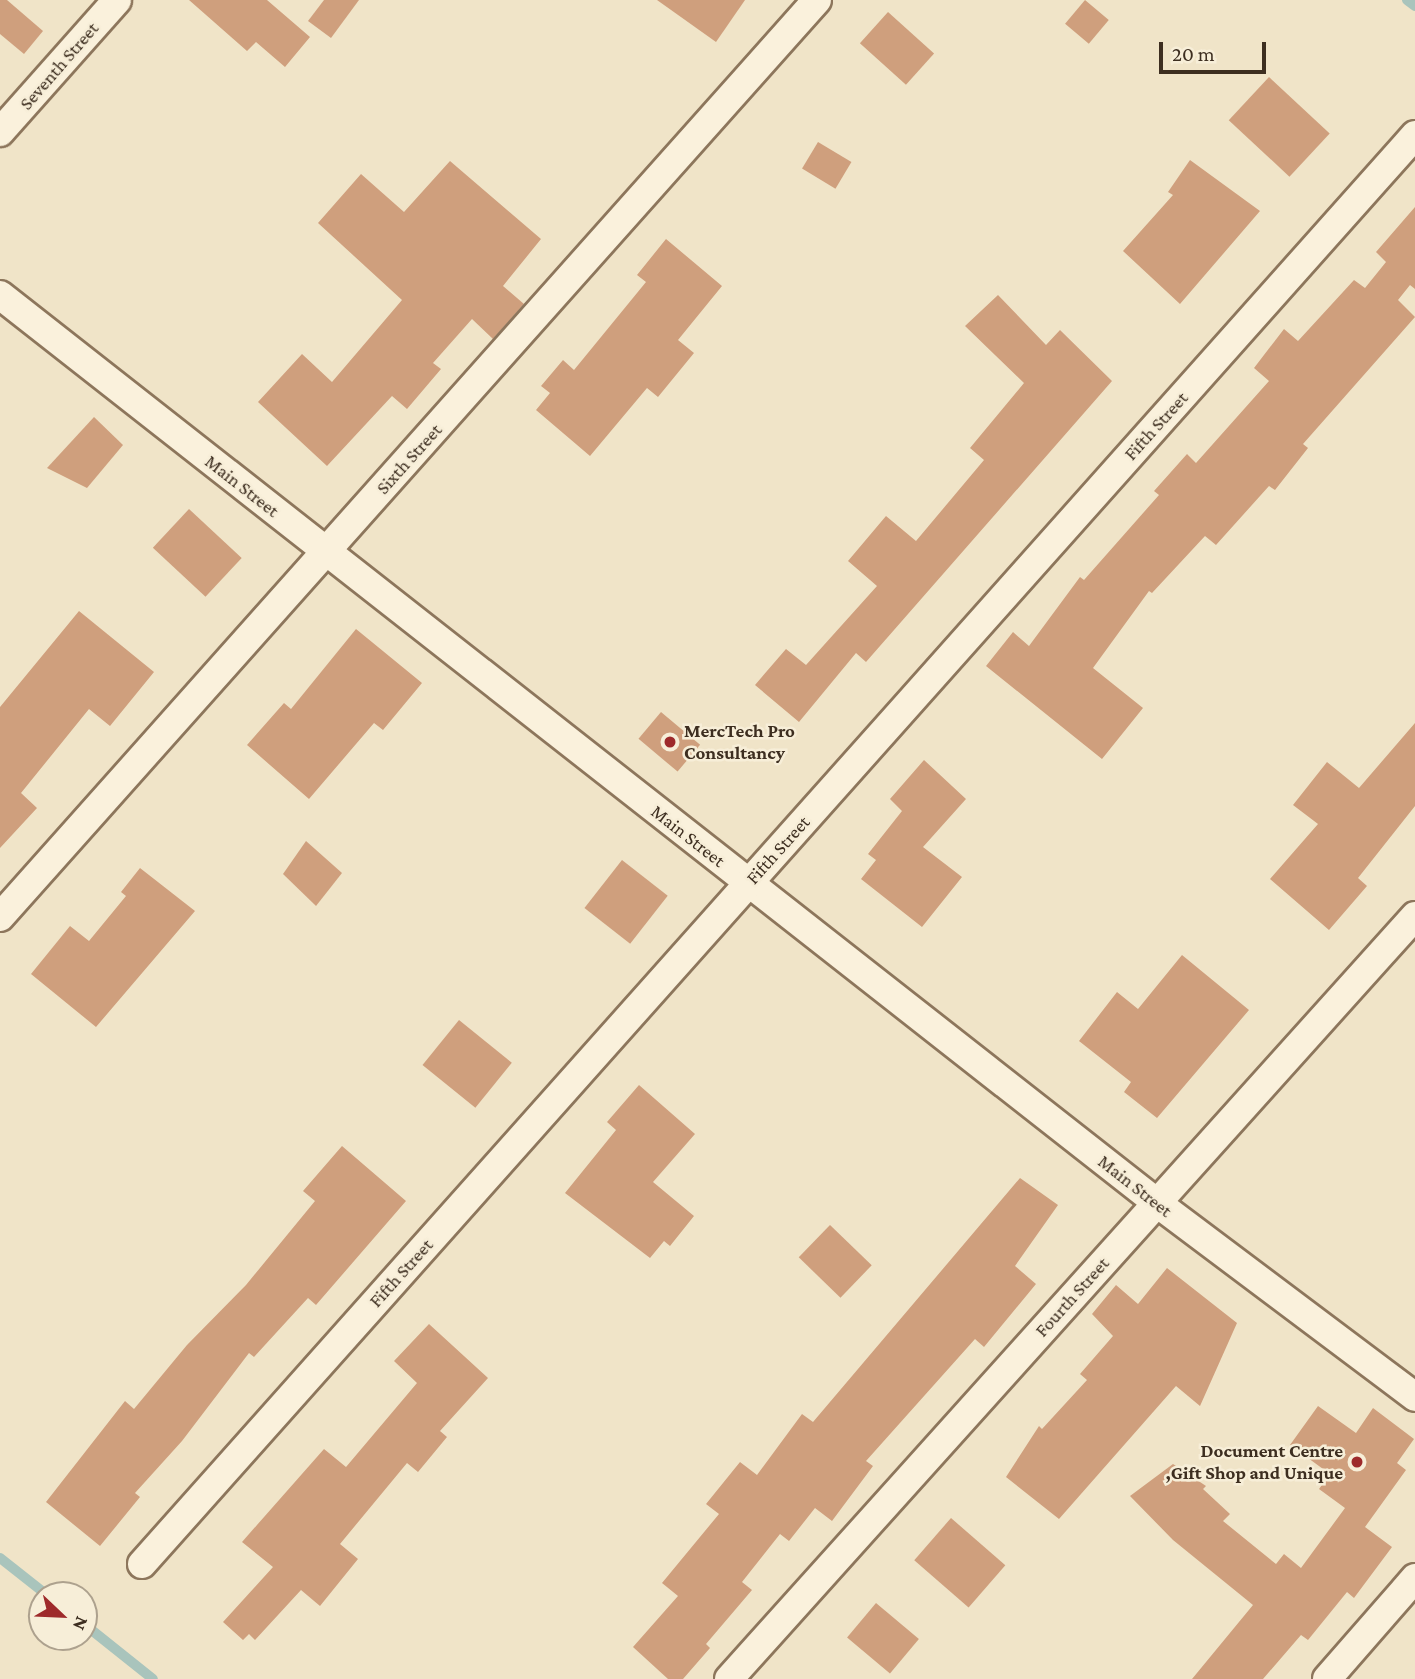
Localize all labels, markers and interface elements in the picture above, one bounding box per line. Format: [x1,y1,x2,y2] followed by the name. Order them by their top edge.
[15,17,103,115] street label: Seventh Street
[1163,28,1270,72] scale bar
[1172,42,1215,66] text: 20 m
[1119,387,1193,465] street label: Fifth Street
[371,419,447,499] street label: Sixth Street
[200,450,284,522] street label: Main Street
[684,720,795,764] place label: MercTech Pro Consultancy
[662,734,678,750] marker: MercTech Pro Consultancy
[646,800,730,872] street label: Main Street
[741,811,815,889] street label: Fifth Street
[1093,1150,1177,1222] street label: Main Street
[364,1234,438,1312] street label: Fifth Street
[1030,1252,1114,1342] street label: Fourth Street
[1166,1440,1343,1484] place label: Document Centre ,Gift Shop and Unique
[1349,1454,1365,1470] marker: Document Centre ,Gift Shop and Unique
[28,1581,98,1651] north arrow
[69,1614,93,1634] text: N

